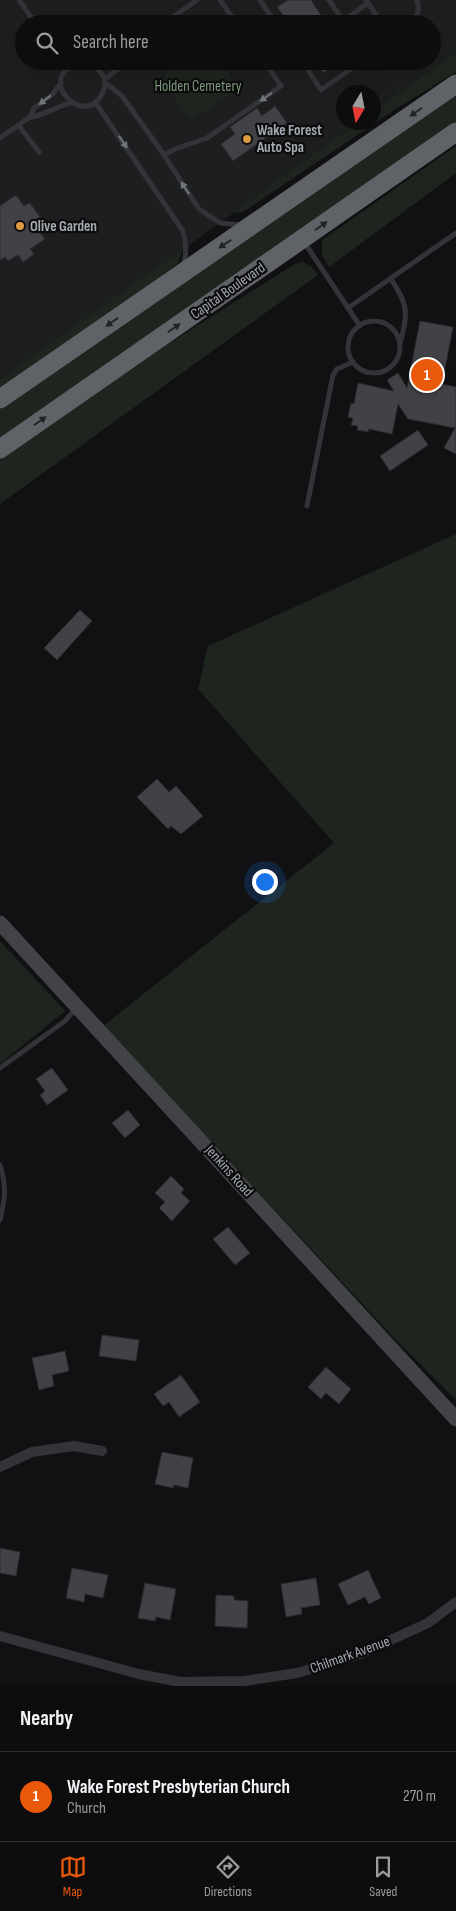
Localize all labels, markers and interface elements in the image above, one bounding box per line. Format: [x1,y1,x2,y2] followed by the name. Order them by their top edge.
[15,15,441,70] search box
[33,29,61,57] icon: search
[73,31,149,54] text: Search here
[154,77,242,96] park label: Holden Cemetery
[336,85,381,130] north arrow
[259,92,273,102] one-way arrow
[39,95,52,105] one-way arrow
[409,107,423,117] one-way arrow
[256,121,322,157] place label: Wake Forest Auto Spa
[241,133,253,145] marker: Wake Forest Auto Spa
[118,136,128,149] one-way arrow
[181,181,190,195] one-way arrow
[30,217,97,236] place label: Olive Garden
[14,220,26,232] marker: Olive Garden
[315,221,328,231] one-way arrow
[218,240,232,249] one-way arrow
[187,258,269,324] street label: Capital Boulevard
[105,317,119,327] one-way arrow
[167,323,180,333] one-way arrow
[411,356,443,394] pin: 1
[33,416,47,426] one-way arrow
[252,869,278,895] your location
[200,1140,257,1201] street label: Jenkins Road
[307,1632,393,1678] street label: Chilmark Avenue
[20,1706,73,1731] text: Nearby
[67,1776,290,1799] text: Wake Forest Presbyterian Church
[33,1787,39,1806] text: 1
[403,1787,436,1806] text: 270 m
[67,1799,106,1818] text: Church
[59,1853,87,1900] tab: Map
[204,1853,252,1900] tab: Directions
[369,1853,397,1900] tab: Saved

